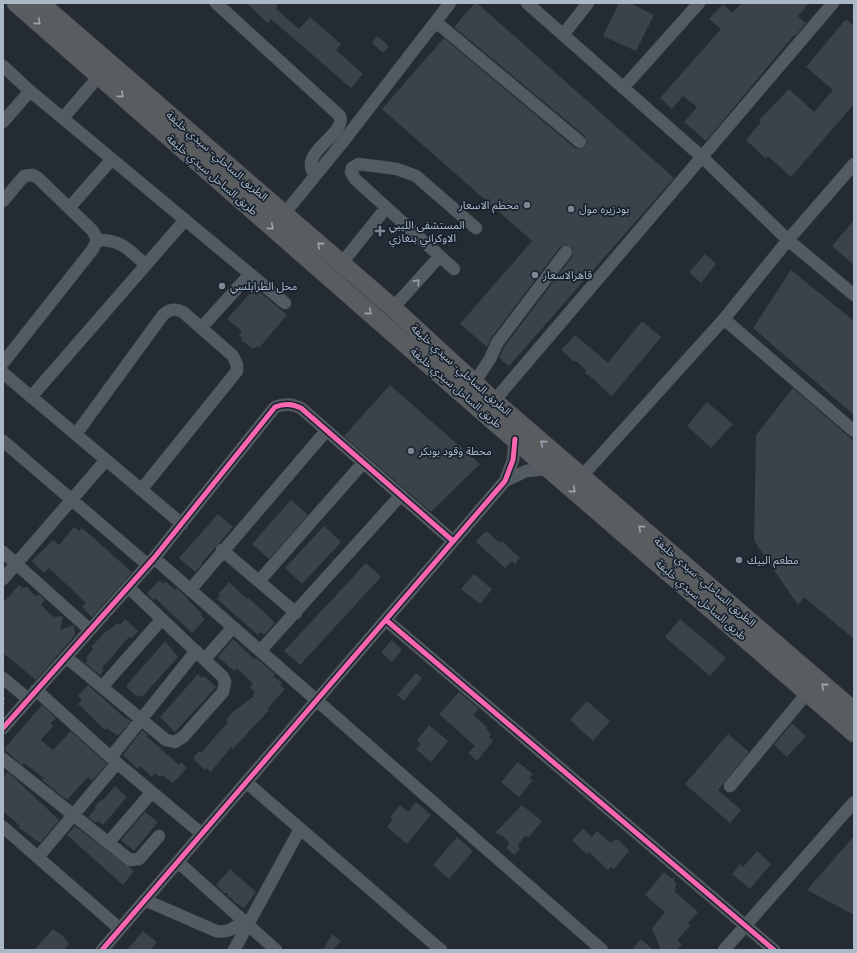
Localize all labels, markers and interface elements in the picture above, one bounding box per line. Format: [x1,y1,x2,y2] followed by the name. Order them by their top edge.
[34,18,41,25] one-way arrow
[116,91,124,98] one-way arrow
[162,108,270,206] street label: الطريق الساحلي- سيدي خليفة
[162,132,260,220] street label: طريق الساحل سيدي خليفة
[458,199,519,214] place label: محطم الاسعار
[522,200,532,210] marker: محطم الاسعار
[579,203,629,216] place label: بودزيره مول
[566,204,576,214] marker: بودزيره مول
[389,219,465,247] place label: المستشفى الليبي الاوكراني بنغازي
[267,222,274,229] one-way arrow
[374,225,386,237] marker: المستشفى الليبي الاوكراني بنغازي
[317,243,324,250] one-way arrow
[542,269,592,282] place label: قاهرالاسعار
[530,270,540,280] marker: قاهرالاسعار
[412,279,419,287] one-way arrow
[230,280,298,295] place label: محل الطرابلسي
[217,281,227,291] marker: محل الطرابلسي
[365,308,372,315] one-way arrow
[407,322,514,420] street label: الطريق الساحلي- سيدي خليفة
[406,345,504,433] street label: طريق الساحل سيدي خليفة
[540,440,547,447] one-way arrow
[418,445,492,458] place label: محطة وقود بوبكر
[406,446,416,456] marker: محطة وقود بوبكر
[568,485,576,492] one-way arrow
[639,525,646,532] one-way arrow
[650,534,758,632] street label: الطريق الساحلي- سيدي خليفة
[747,554,799,569] place label: مطعم البيك
[734,555,744,565] marker: مطعم البيك
[651,557,749,645] street label: طريق الساحل سيدي خليفة
[822,683,829,690] one-way arrow

